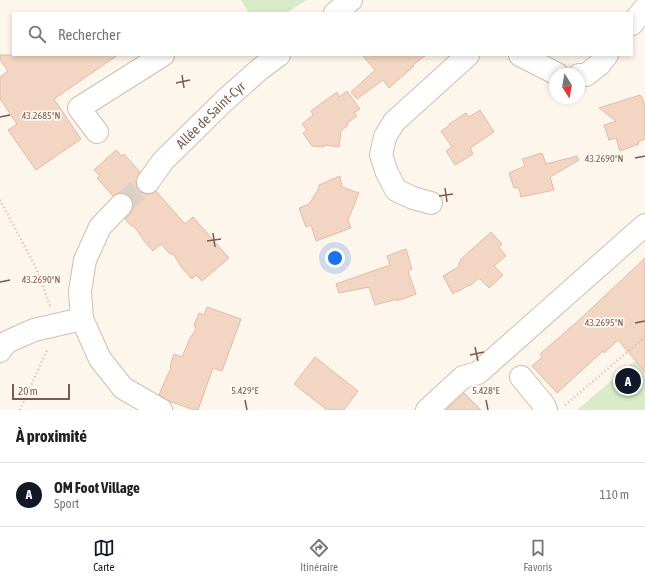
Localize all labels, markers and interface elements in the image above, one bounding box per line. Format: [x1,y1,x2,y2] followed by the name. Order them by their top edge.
[12,12,633,56] search box
[26,23,48,45] icon: search
[58,26,120,43] text: Rechercher
[549,68,585,104] north arrow
[173,77,249,152] street label: Allée de Saint-Cyr
[22,110,60,121] text: 43.2685°N
[585,153,623,164] text: 43.2690°N
[325,248,345,268] your location
[22,274,60,285] text: 43.2690°N
[585,317,623,328] text: 43.2695°N
[615,366,641,396] pin: A
[12,382,70,401] scale bar
[18,385,38,397] text: 20 m
[231,385,260,396] text: 5.429°E
[472,385,501,396] text: 5.428°E
[16,426,87,446] text: À proximité
[54,479,140,496] text: OM Foot Village
[26,487,32,502] text: A
[600,487,629,502] text: 110 m
[54,496,79,511] text: Sport
[93,537,115,573] tab: Carte
[300,537,338,573] tab: Itinéraire
[524,537,552,573] tab: Favoris

